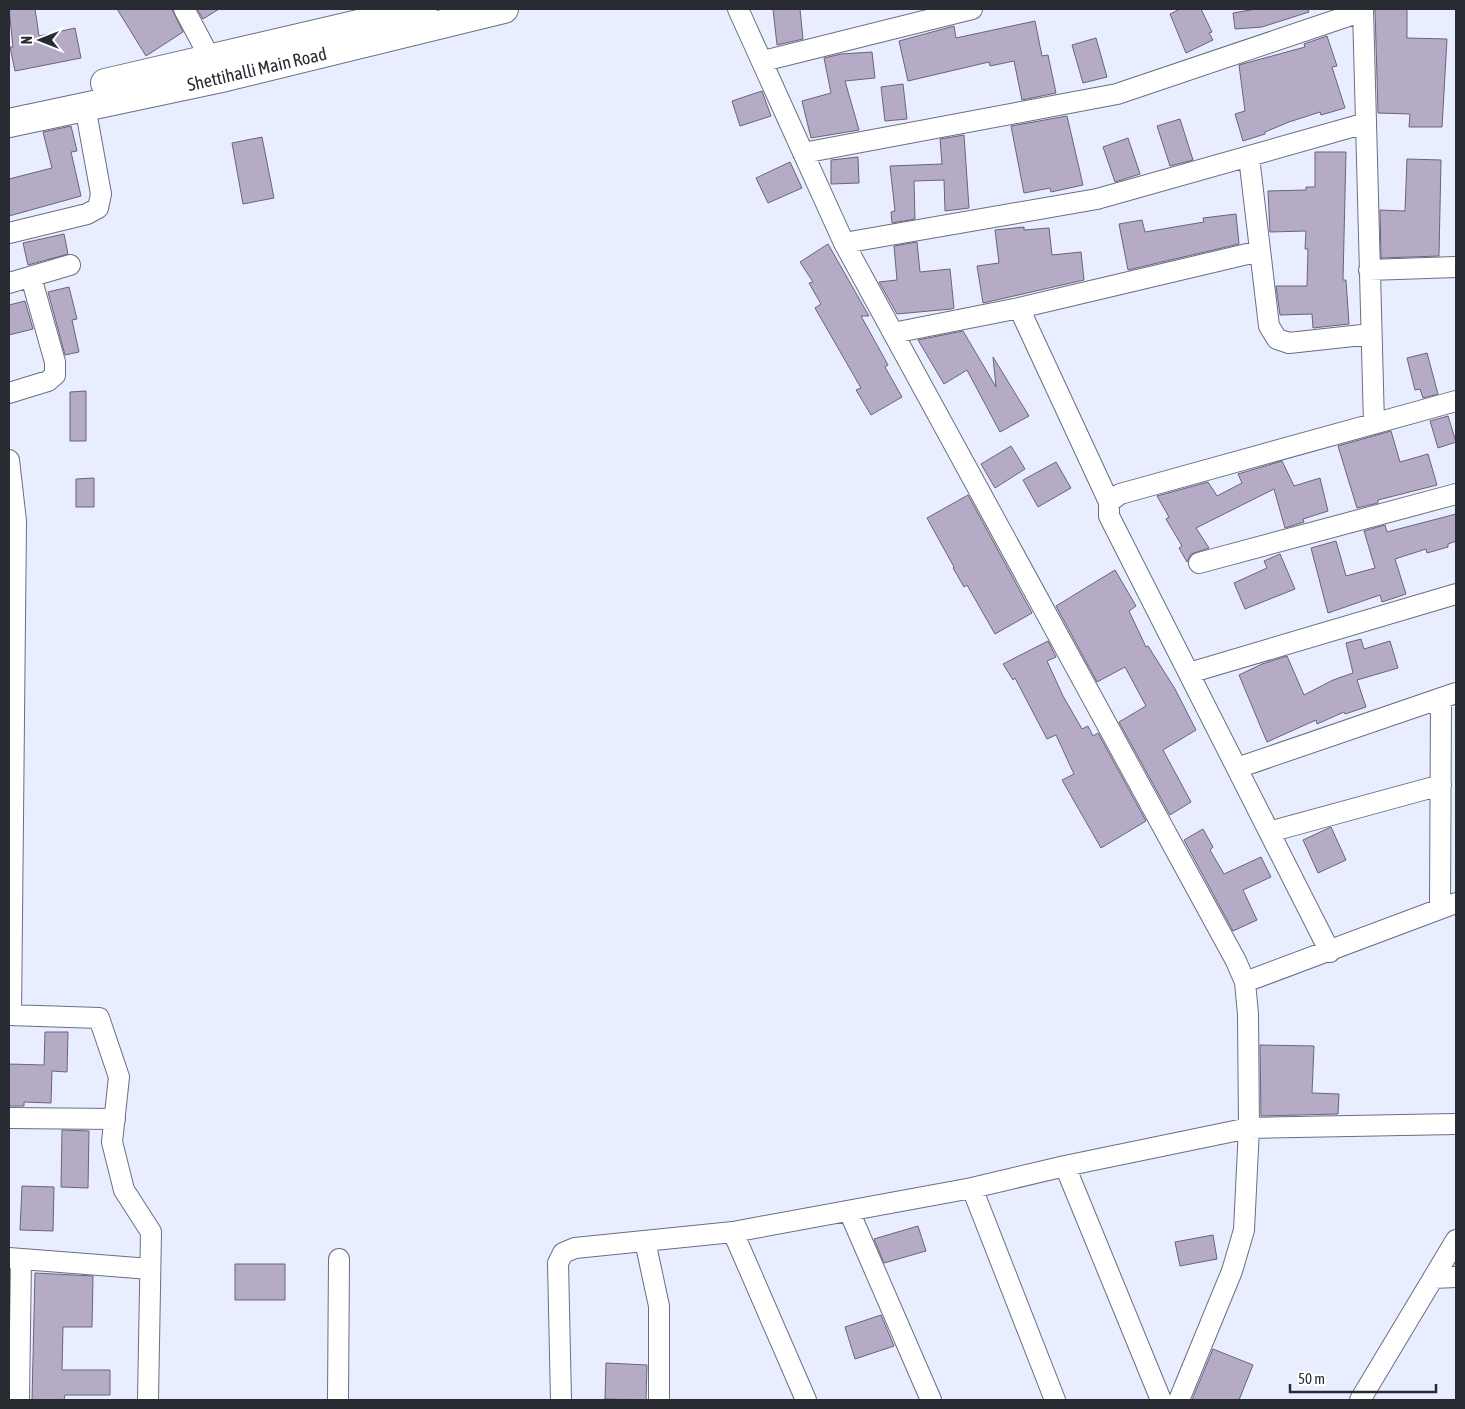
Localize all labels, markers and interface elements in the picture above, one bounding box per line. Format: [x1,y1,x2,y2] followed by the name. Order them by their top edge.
[15,15,65,65] north arrow
[19,36,35,44] text: N
[185,43,329,95] street label: Shettihalli Main Road
[1290,1362,1436,1394] scale bar
[1298,1370,1325,1387] text: 50 m

